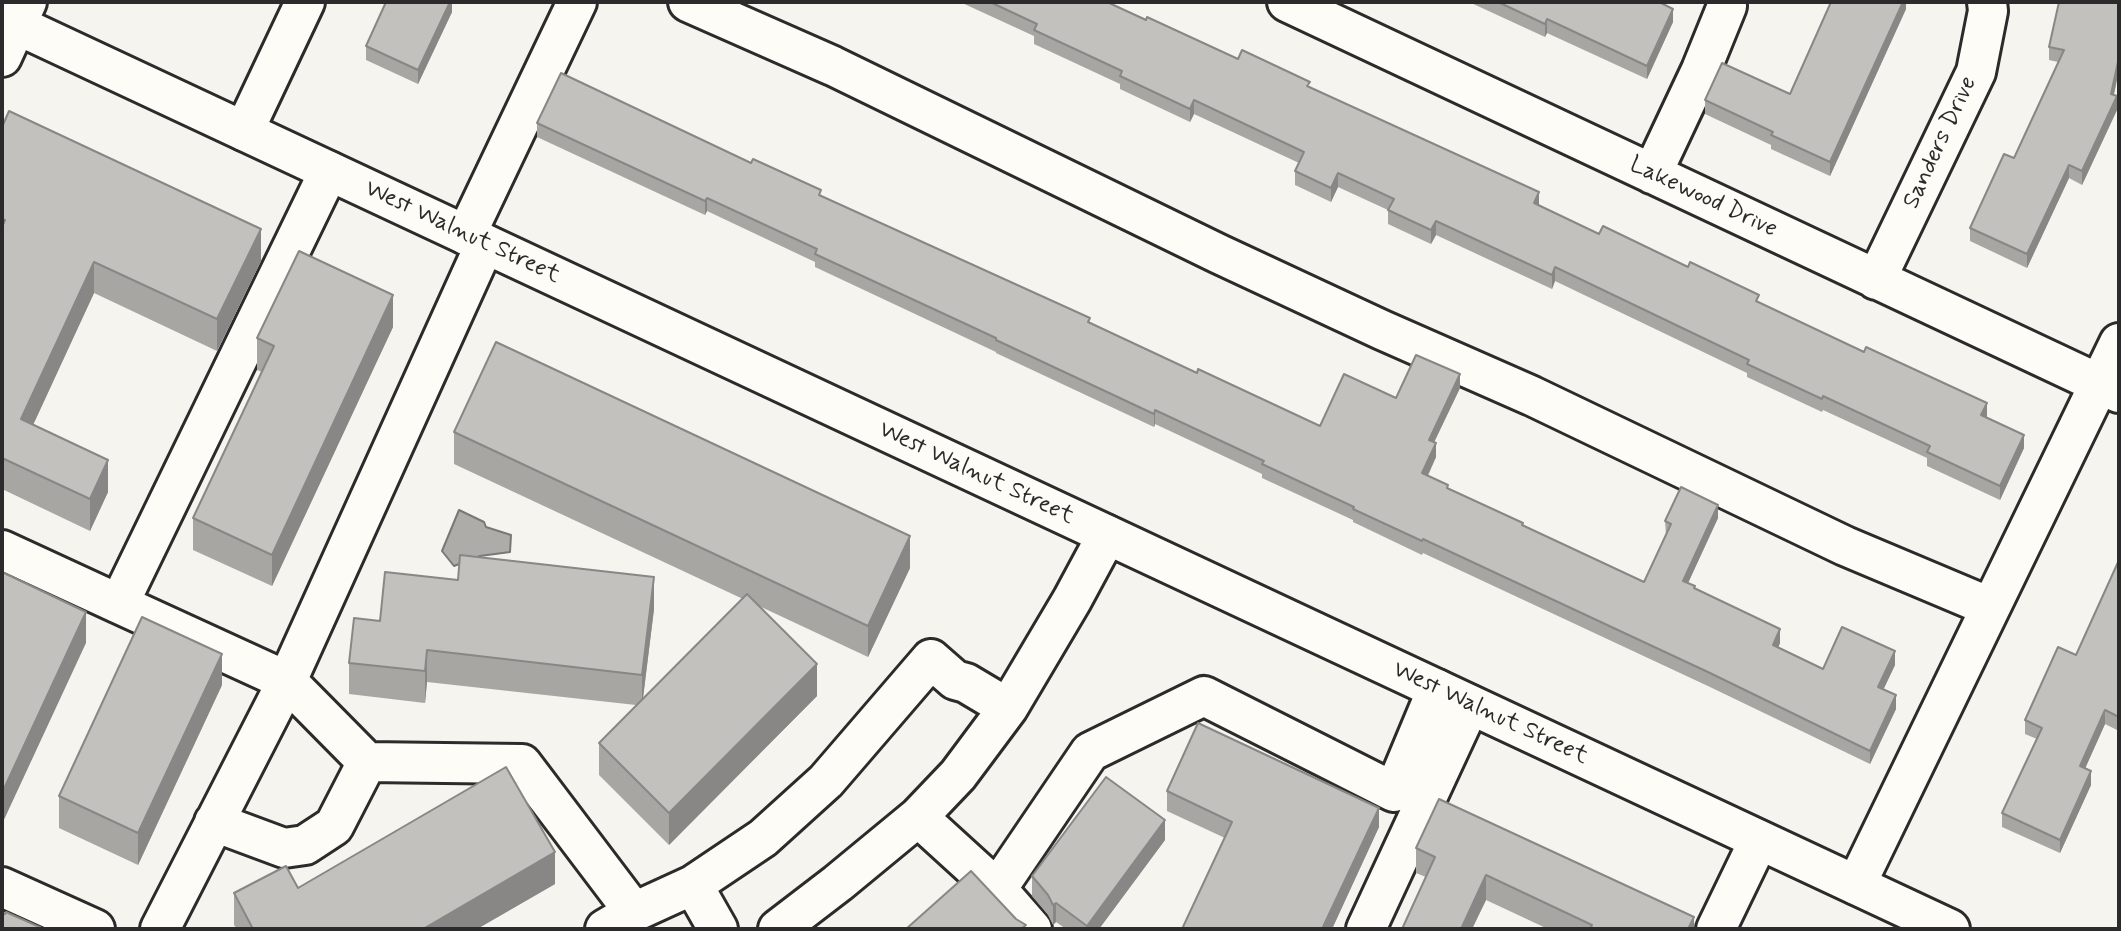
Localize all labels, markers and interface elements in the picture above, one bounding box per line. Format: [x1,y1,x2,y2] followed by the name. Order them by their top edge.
[1898,72,1984,214] street label: Sanders Drive
[1625,151,1781,245] street label: Lakewood Drive
[360,175,564,291] street label: West Walnut Street
[874,416,1078,532] street label: West Walnut Street
[1388,656,1592,772] street label: West Walnut Street

